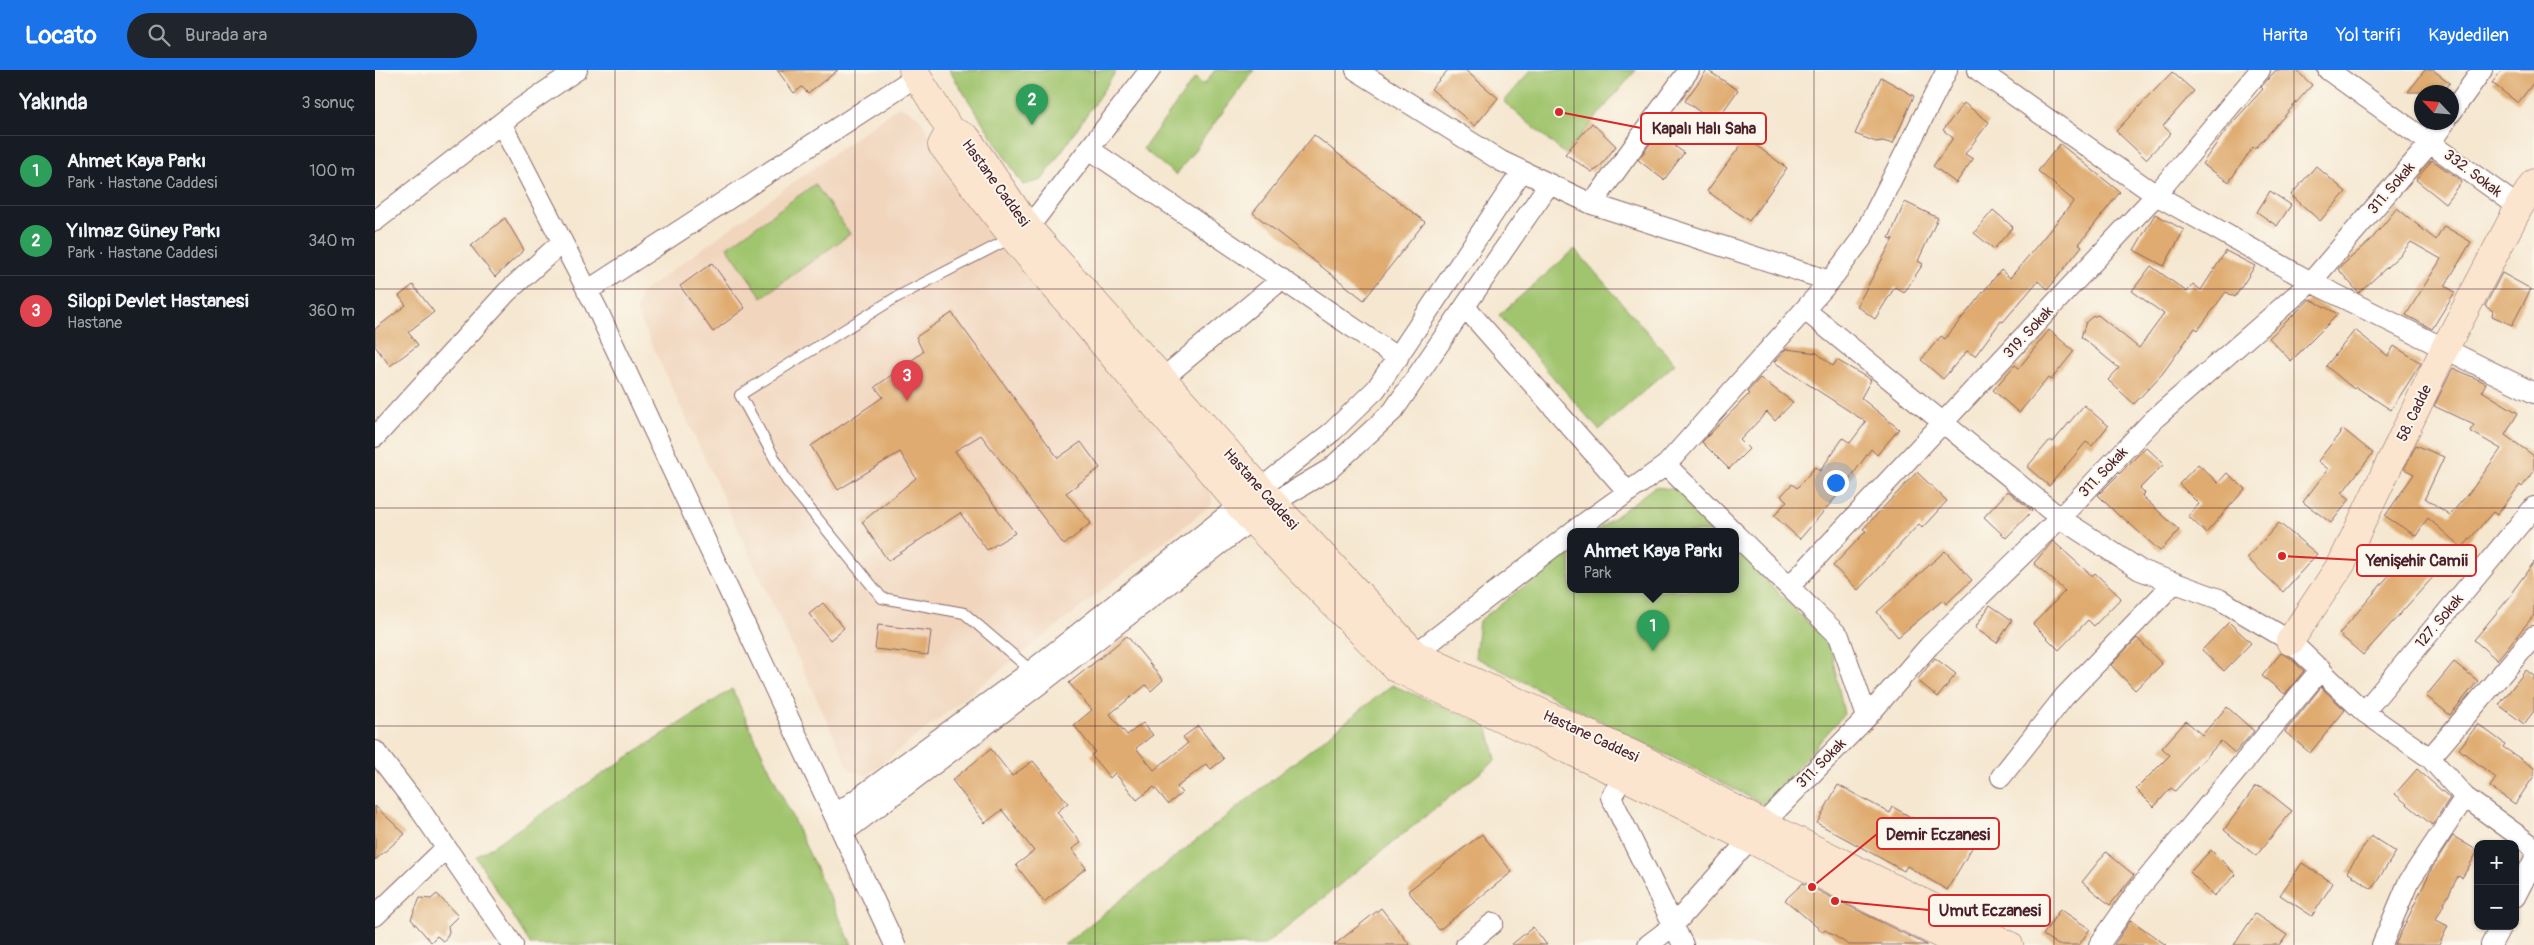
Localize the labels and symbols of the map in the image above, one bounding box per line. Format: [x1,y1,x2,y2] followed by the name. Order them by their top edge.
[1016,84,1048,125] pin: 2
[2414,85,2459,130] north arrow
[1641,113,1766,144] callout: Kapalı Halı Saha
[1652,119,1757,139] text: Kapalı Halı Saha
[957,136,1034,231] street label: Hastane Caddesi
[2440,145,2506,202] street label: 332. Sokak
[2364,158,2420,218] street label: 311. Sokak
[1999,302,2058,363] street label: 319. Sokak
[891,360,923,401] pin: 3
[2393,381,2437,445] street label: 58. Cadde
[2075,443,2133,502] street label: 311. Sokak
[1219,445,1302,534] street label: Hastane Caddesi
[1823,470,1849,496] your location
[2357,545,2476,576] callout: Yenişehir Camii
[2365,551,2468,571] text: Yenişehir Camii
[2411,590,2468,652] street label: 127. Sokak
[1637,610,1669,651] pin: 1
[1540,706,1642,767] street label: Hastane Caddesi
[1792,734,1851,792] street label: 311. Sokak
[1877,818,1999,849] callout: Demir Eczanesi
[1886,825,1990,845] text: Demir Eczanesi
[1929,895,2050,926] callout: Umut Eczanesi
[1939,901,2041,921] text: Umut Eczanesi

